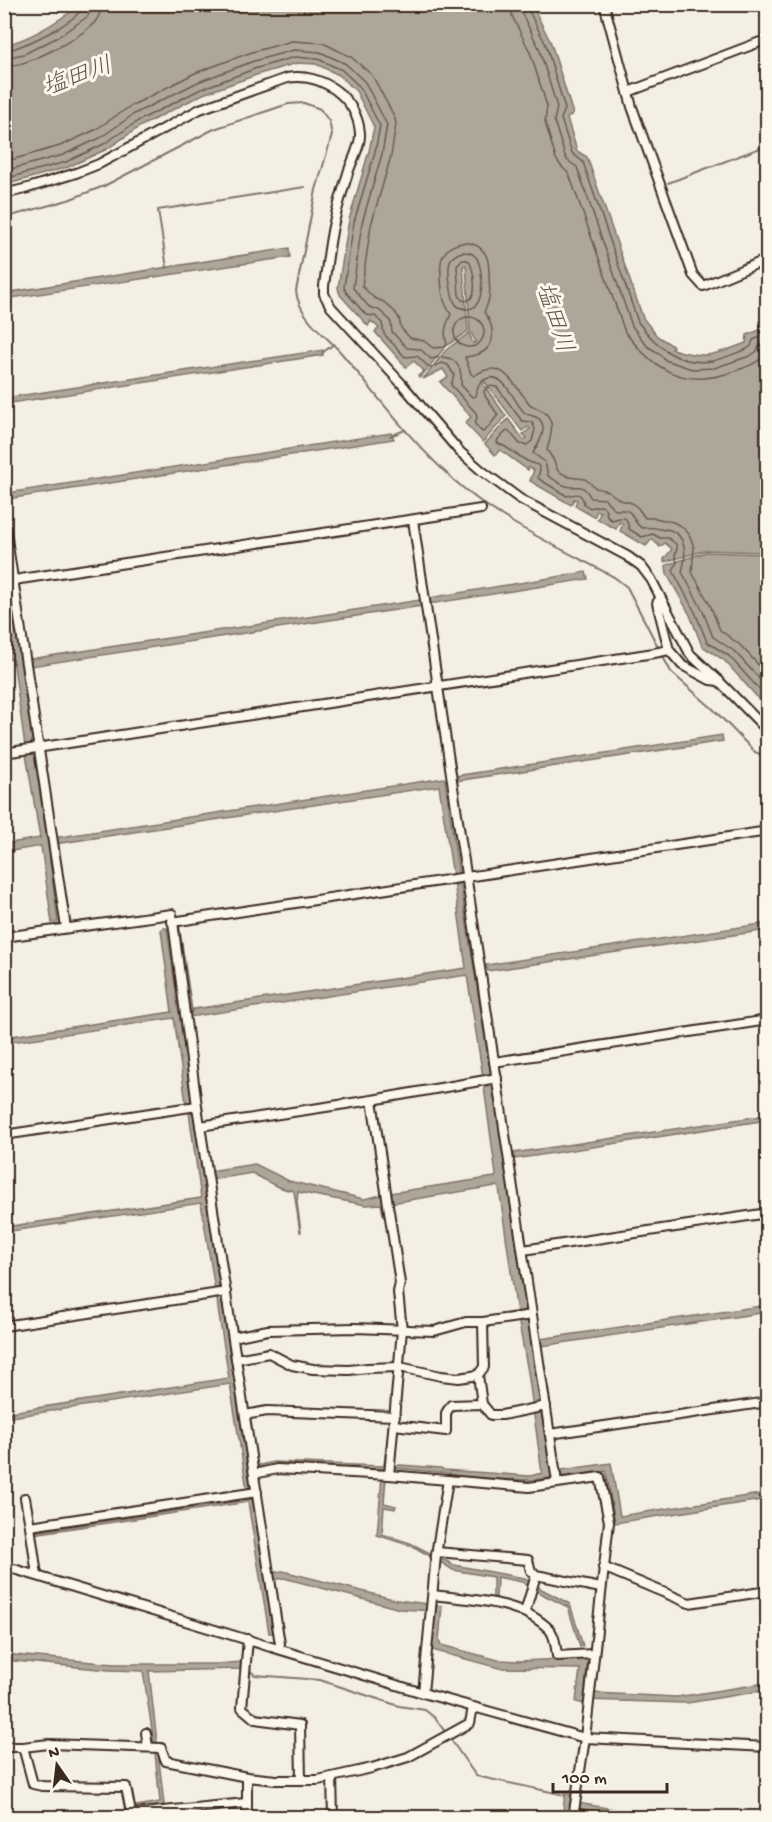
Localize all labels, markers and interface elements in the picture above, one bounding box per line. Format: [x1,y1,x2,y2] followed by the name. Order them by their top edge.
[39,51,117,104] water label: 塩田川
[528,279,579,357] water label: 塩田川
[27,1735,87,1795] north arrow
[47,1743,62,1764] text: N
[553,1756,667,1794] scale bar
[561,1769,607,1790] text: 100 m

